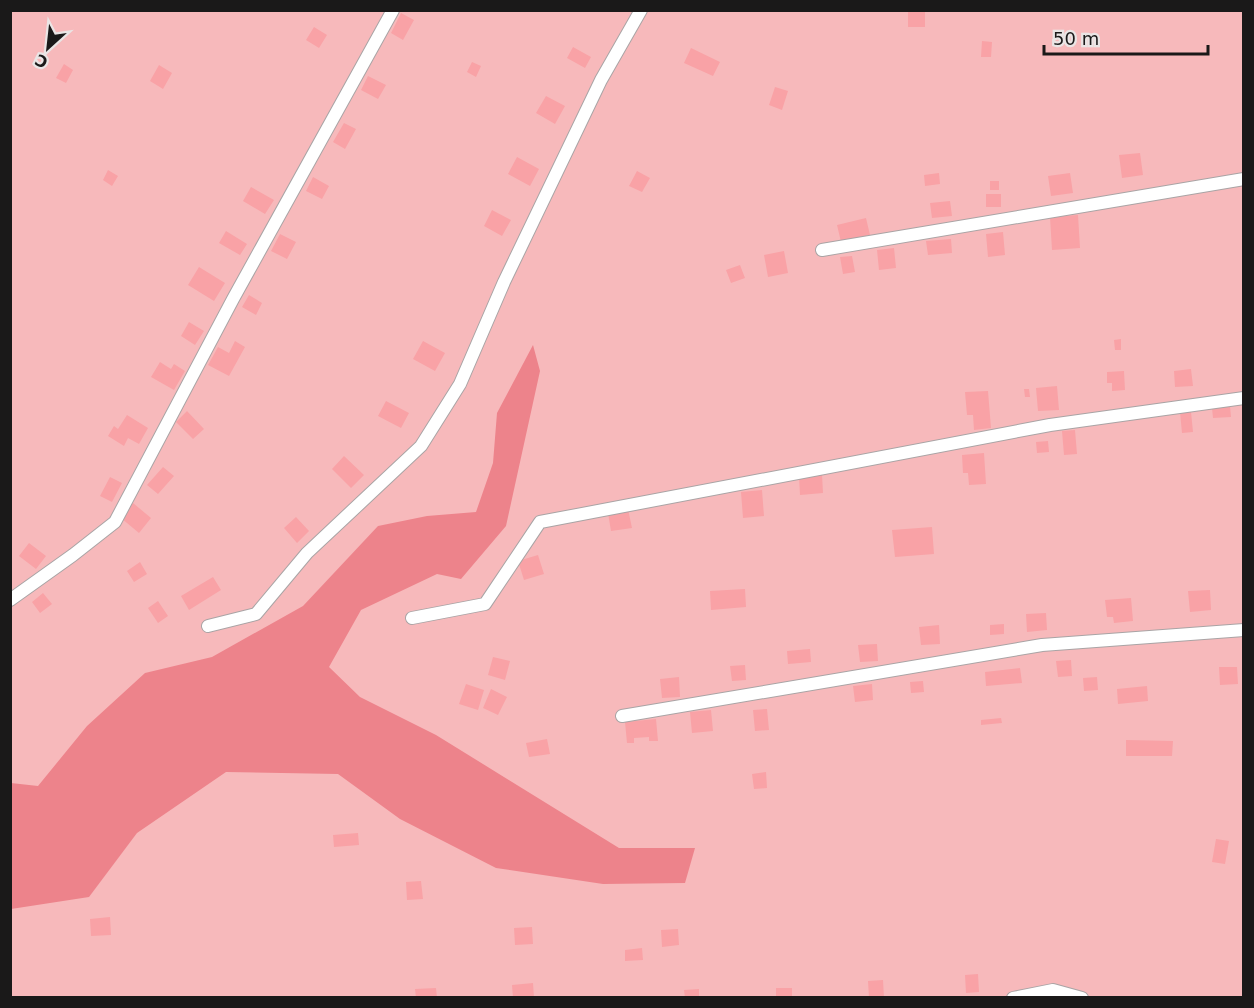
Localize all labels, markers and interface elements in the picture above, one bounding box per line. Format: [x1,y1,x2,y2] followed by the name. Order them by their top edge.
[18,18,78,78] north arrow
[1044,18,1208,56] scale bar
[1053,28,1099,49] text: 50 m
[32,50,51,72] text: С

